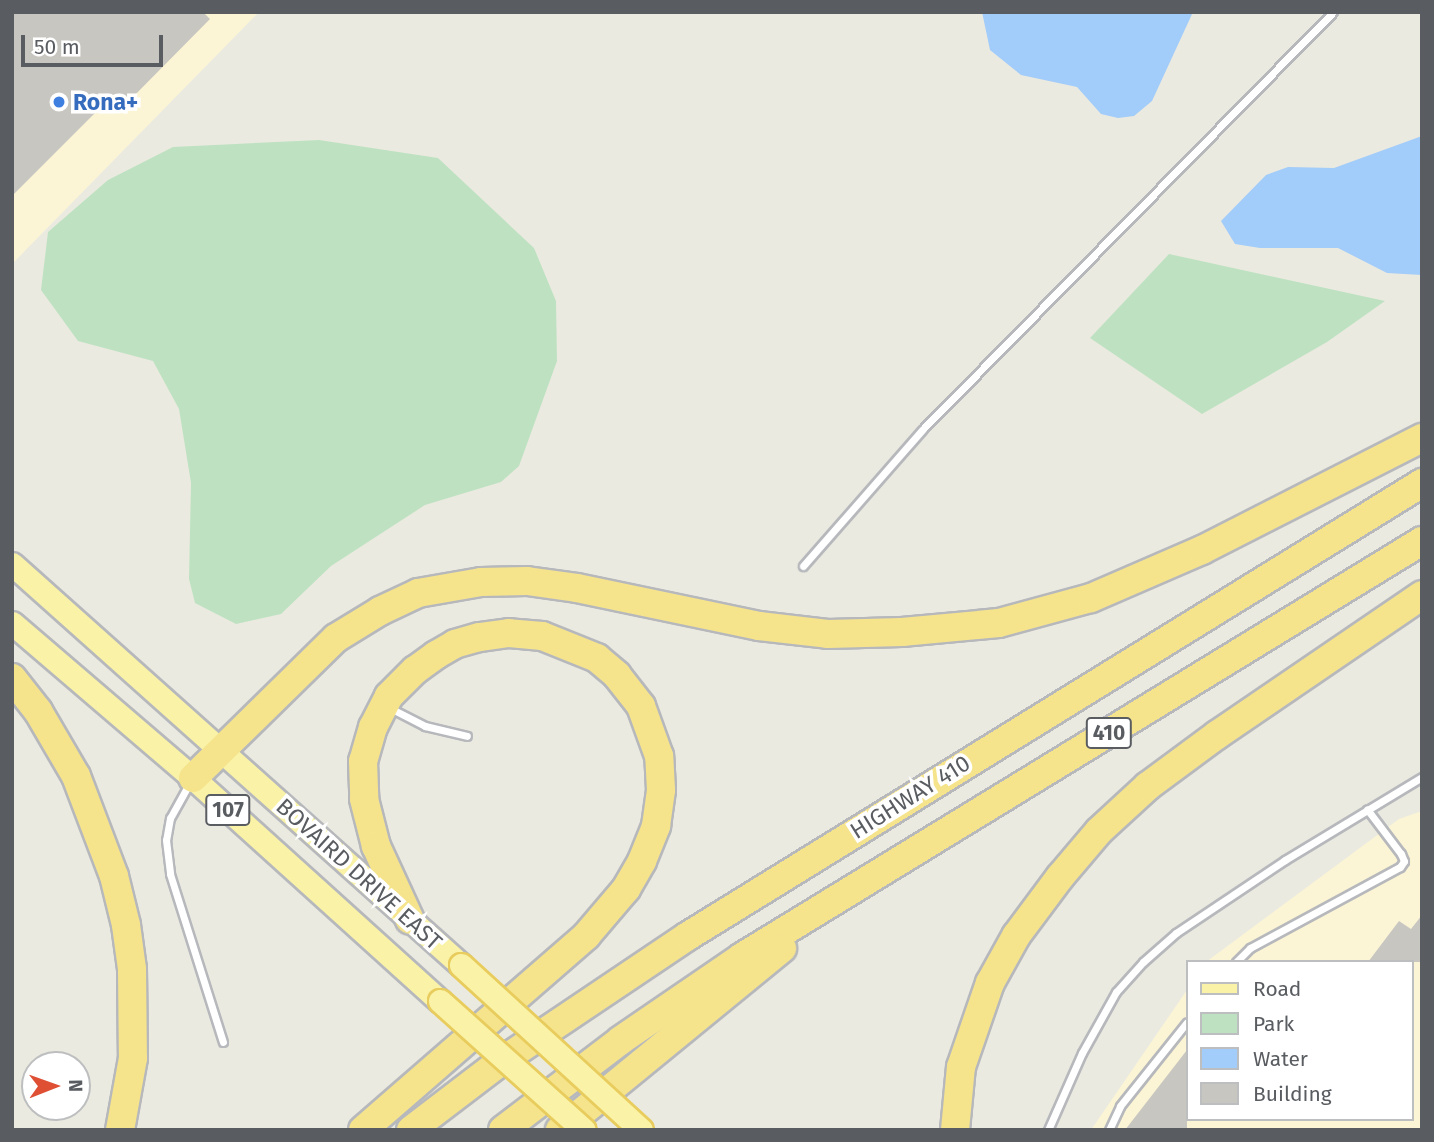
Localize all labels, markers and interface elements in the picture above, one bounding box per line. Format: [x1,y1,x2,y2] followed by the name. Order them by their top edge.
[24,21,166,65] scale bar
[34,34,80,60] text: 50 m
[73,88,138,116] place label: Rona+
[51,94,67,110] marker: Rona+
[1084,716,1134,750] road number: 410
[845,749,975,845] street label: HIGHWAY 410
[205,792,251,828] road number: 107
[271,792,447,956] street label: BOVAIRD DRIVE EAST
[1186,960,1413,1121] legend
[1253,976,1301,1002] text: Road
[1253,1011,1294,1037] text: Park
[1253,1046,1308,1072] text: Water
[21,1051,91,1121] north arrow
[64,1079,87,1092] text: N
[1253,1081,1332,1107] text: Building

